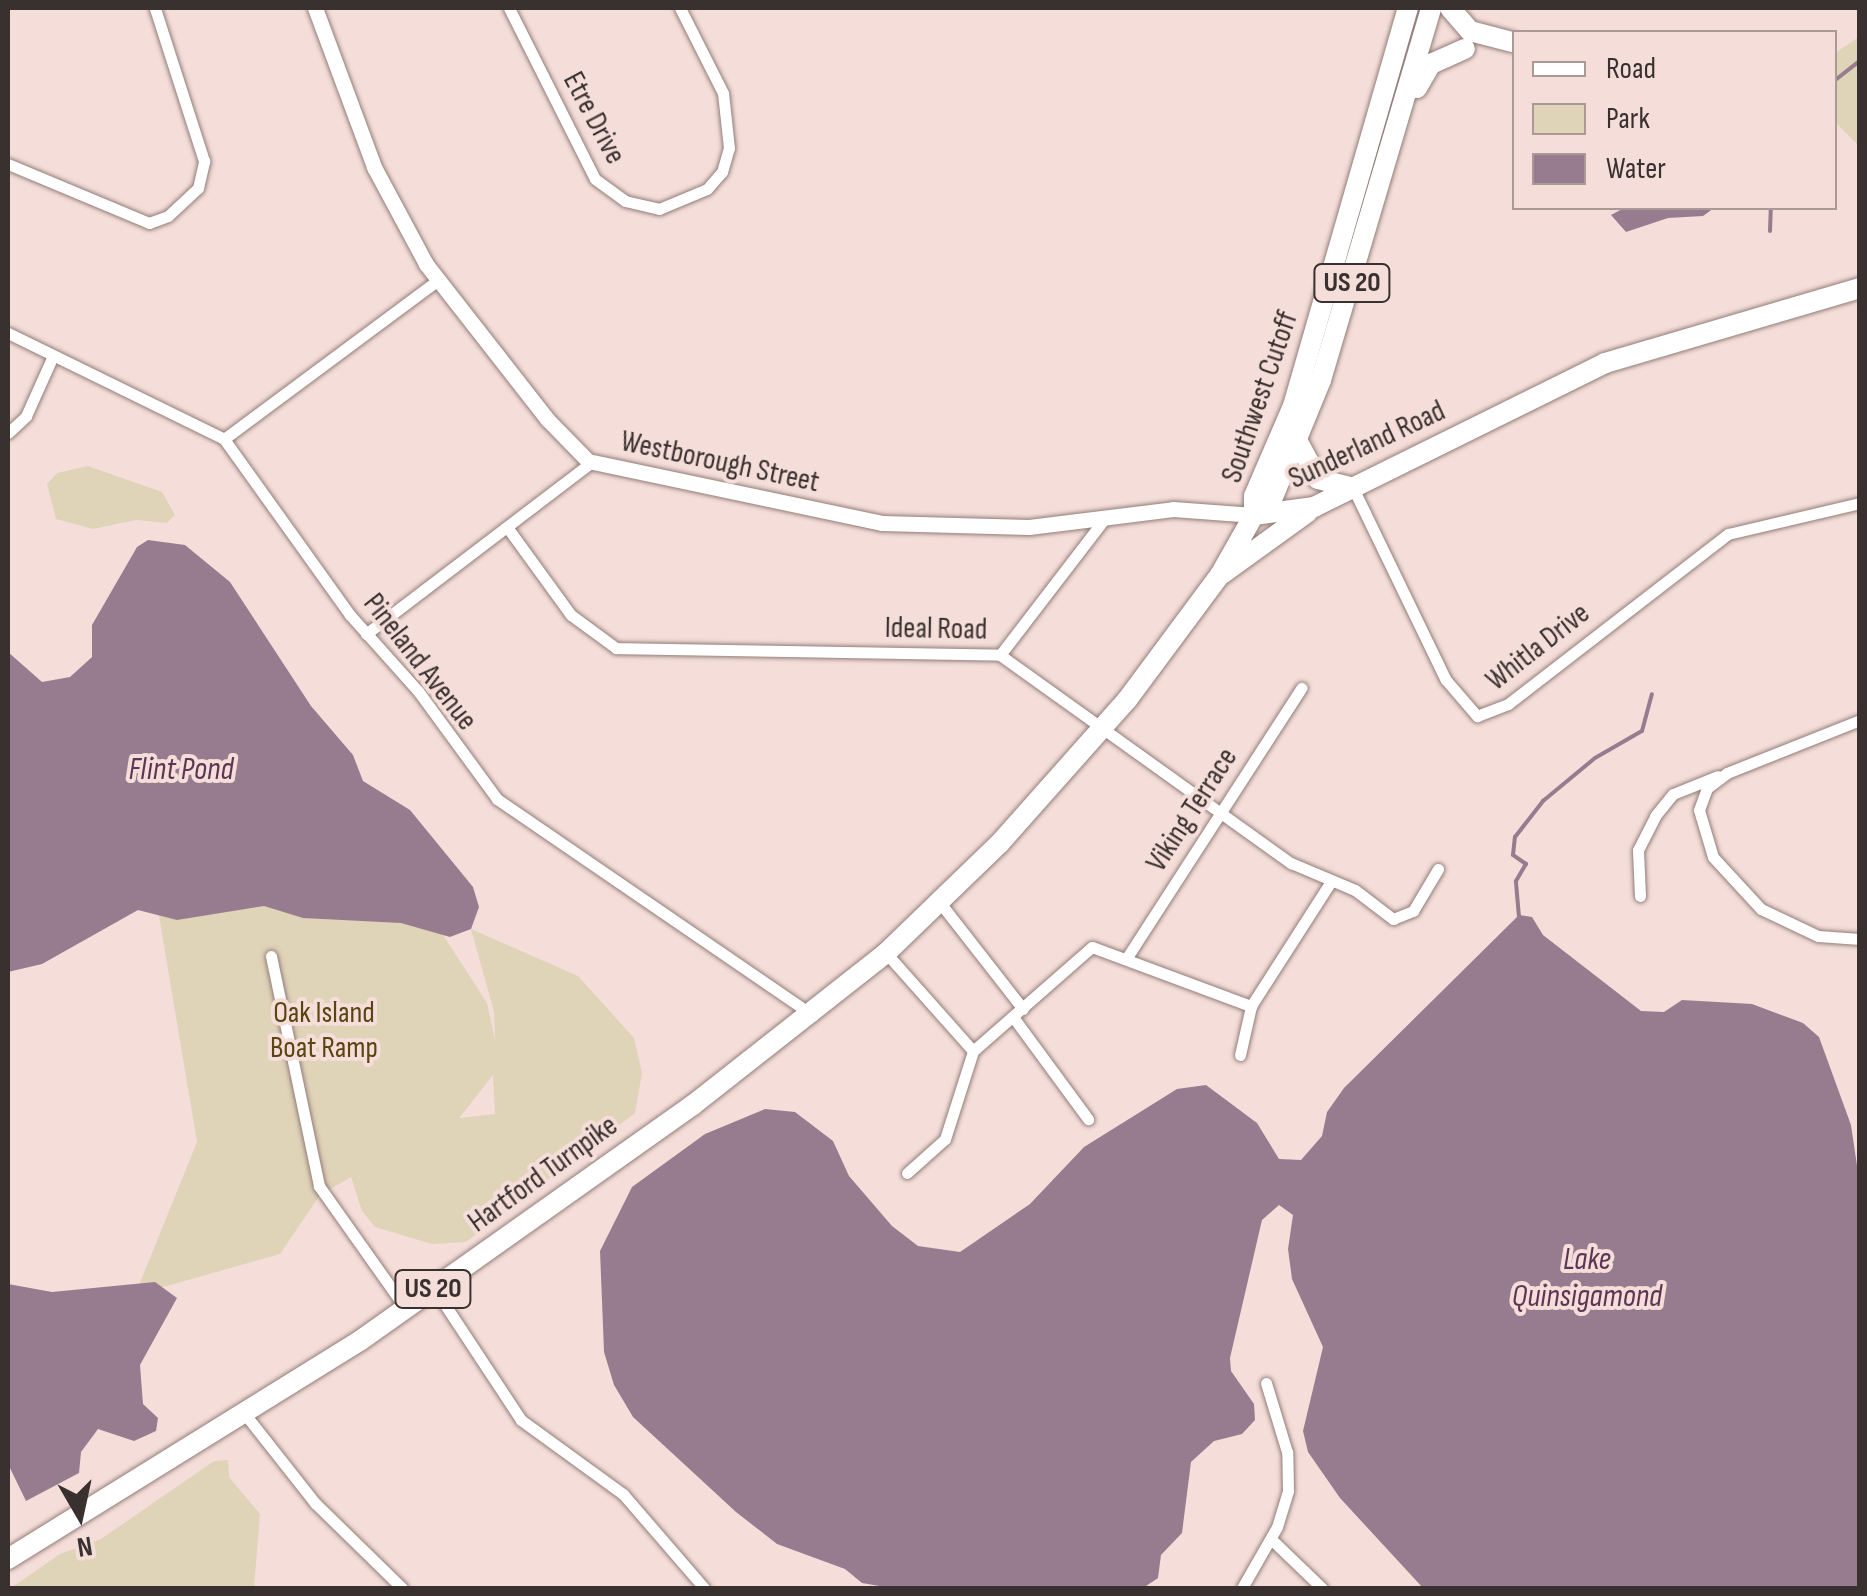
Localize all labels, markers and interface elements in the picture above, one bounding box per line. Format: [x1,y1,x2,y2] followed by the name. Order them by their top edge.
[1512,30,1837,210] legend
[1606,51,1656,87] text: Road
[555,66,633,170] street label: Etre Drive
[1606,101,1650,137] text: Park
[1606,151,1666,187] text: Water
[1312,260,1392,306] road number: US 20
[1214,307,1306,487] street label: Southwest Cutoff
[1283,393,1451,497] street label: Sunderland Road
[618,423,822,501] street label: Westborough Street
[355,586,485,738] street label: Pineland Avenue
[1479,595,1597,699] street label: Whitla Drive
[884,610,988,648] street label: Ideal Road
[1139,741,1245,879] street label: Viking Terrace
[128,751,234,789] water label: Flint Pond
[270,995,378,1066] park label: Oak Island Boat Ramp
[461,1108,625,1240] street label: Hartford Turnpike
[1512,1242,1662,1317] water label: Lake Quinsigamond
[393,1266,473,1312] road number: US 20
[30,1466,130,1566] north arrow
[75,1529,95,1564] text: N

